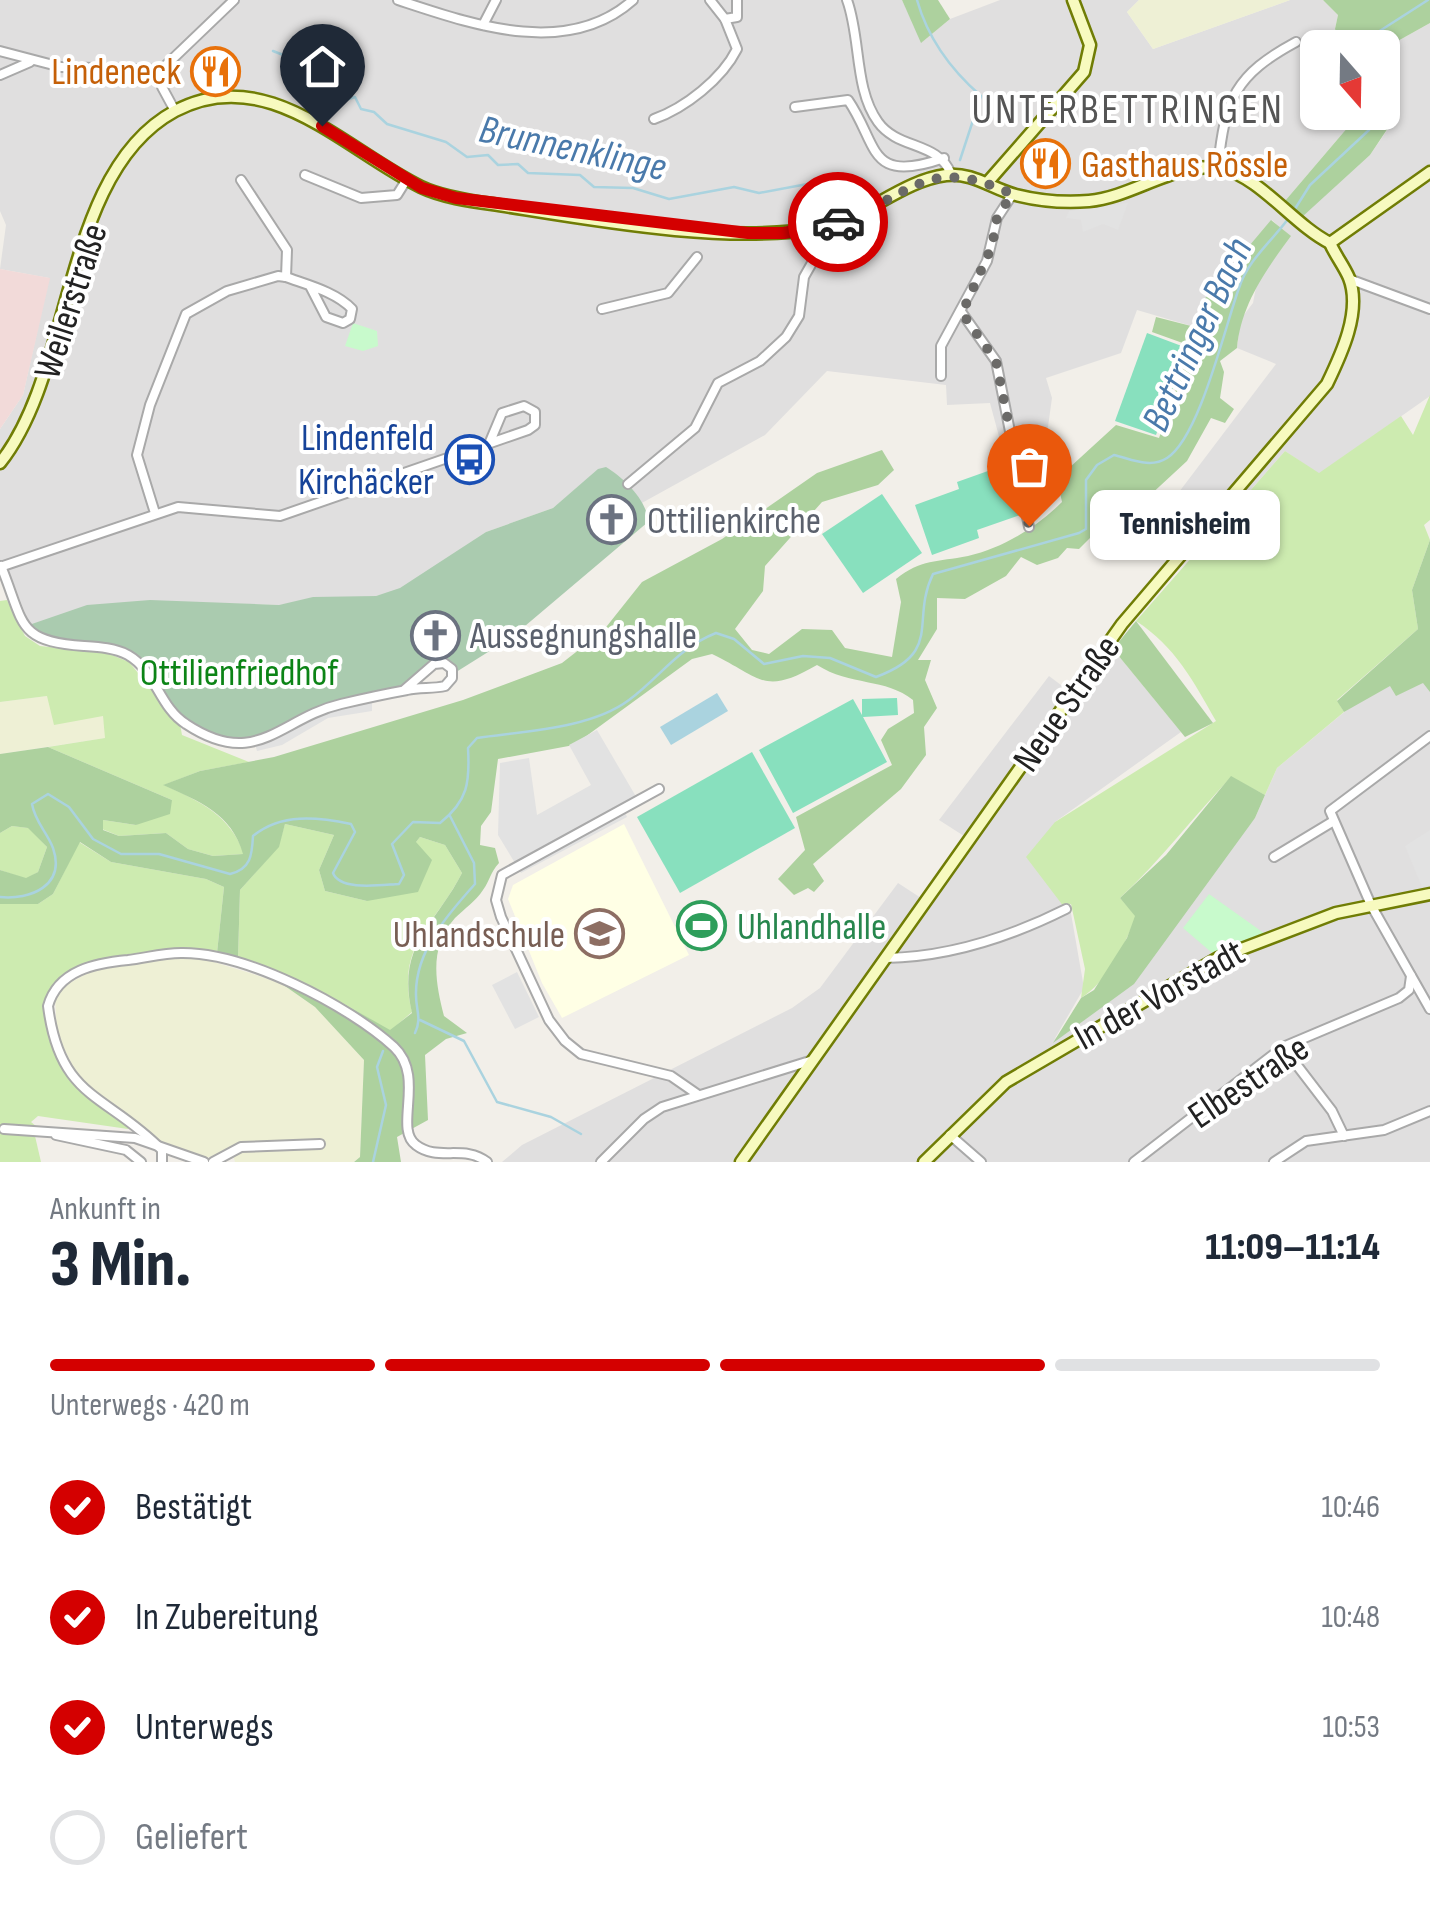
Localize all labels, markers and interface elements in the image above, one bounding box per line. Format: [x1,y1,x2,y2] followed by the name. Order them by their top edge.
[280,24,365,127] pin
[1300,30,1400,130] north arrow
[1300,30,1400,130] map controls
[295,39,350,94] icon: home
[190,45,242,97] restaurant icon: Lindeneck
[51,50,181,95] place label: Lindeneck
[972,85,1284,136] district label: UNTERBETTRINGEN
[475,106,670,192] water label: Brunnenklinge
[1020,138,1072,190] restaurant icon: Gasthaus Rössle
[1081,143,1288,188] place label: Gasthaus Rössle
[788,172,888,272] courier
[811,195,866,250] icon: car
[25,218,118,385] street label: Weilerstraße
[1132,231,1263,439] water label: Bettringer Bach
[298,416,434,505] place label: Lindenfeld Kirchäcker
[987,424,1072,527] pin
[443,433,495,485] bus stop icon: Lindenfeld Kirchäcker
[1002,439,1057,494] icon: bag
[1089,491,1279,561] callout: Tennisheim
[586,494,638,546] church icon: Ottilienkirche
[647,499,821,544] place label: Ottilienkirche
[1119,505,1251,544] text: Tennisheim
[409,609,461,661] church icon: Aussegnungshalle
[469,614,697,659] place label: Aussegnungshalle
[1004,627,1130,781] street label: Neue Straße
[140,651,339,696] park label: Ottilienfriedhof
[676,900,728,952] sports icon: Uhlandhalle
[737,905,886,950] place label: Uhlandhalle
[574,908,626,960] school or university icon: Uhlandschule
[393,913,565,958] place label: Uhlandschule
[1067,930,1253,1060] street label: In der Vorstadt
[1180,1026,1317,1139] street label: Elbestraße
[50,1190,161,1229] text: Ankunft in
[1205,1225,1380,1270] text: 11:09–11:14
[50,1227,191,1305] text: 3 Min.
[50,1386,250,1425] text: Unterwegs · 420 m
[50,1480,105,1535] icon: check
[135,1485,252,1530] text: Bestätigt
[1321,1488,1380,1527] text: 10:46
[50,1590,105,1645] icon: check
[135,1595,319,1640] text: In Zubereitung
[1321,1598,1380,1637] text: 10:48
[50,1700,105,1755] icon: check
[135,1705,274,1750] text: Unterwegs
[1323,1708,1380,1747] text: 10:53
[135,1815,248,1860] text: Geliefert

